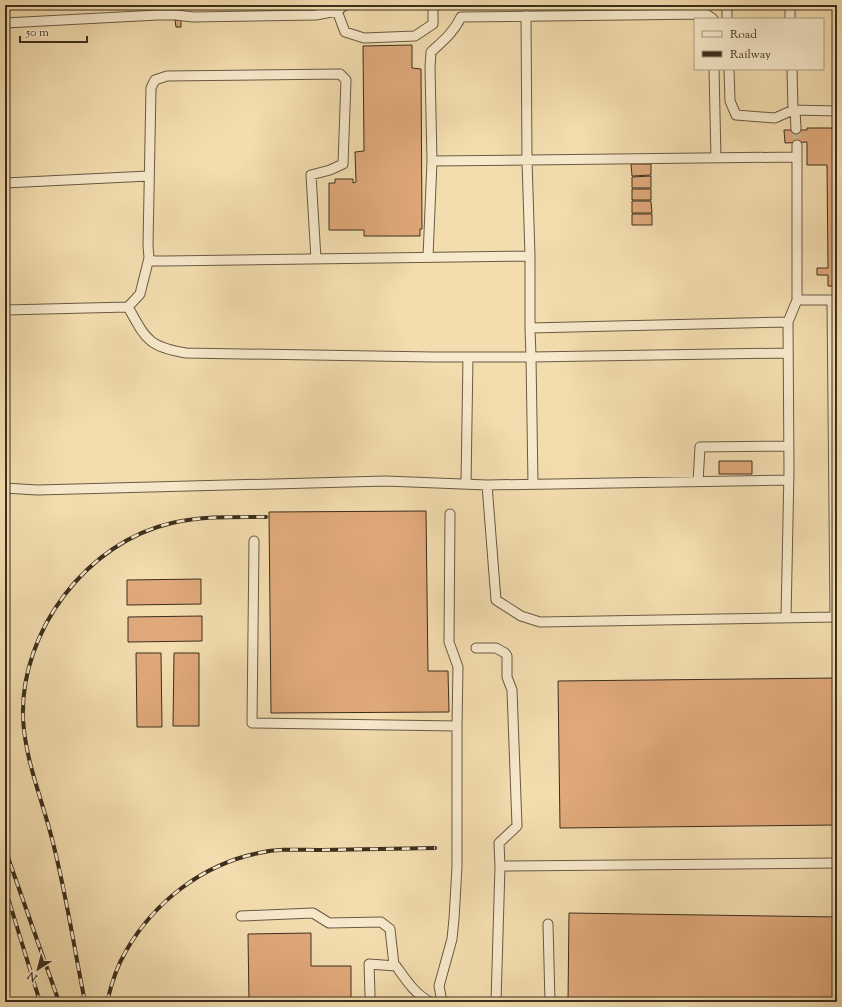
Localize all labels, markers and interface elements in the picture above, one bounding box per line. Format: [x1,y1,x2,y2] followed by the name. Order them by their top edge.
[20,18,87,44] scale bar
[694,18,824,70] legend
[25,24,49,42] text: 50 m
[730,26,757,44] text: Road
[730,46,771,64] text: Railway
[18,949,58,989] north arrow
[24,967,42,986] text: N

